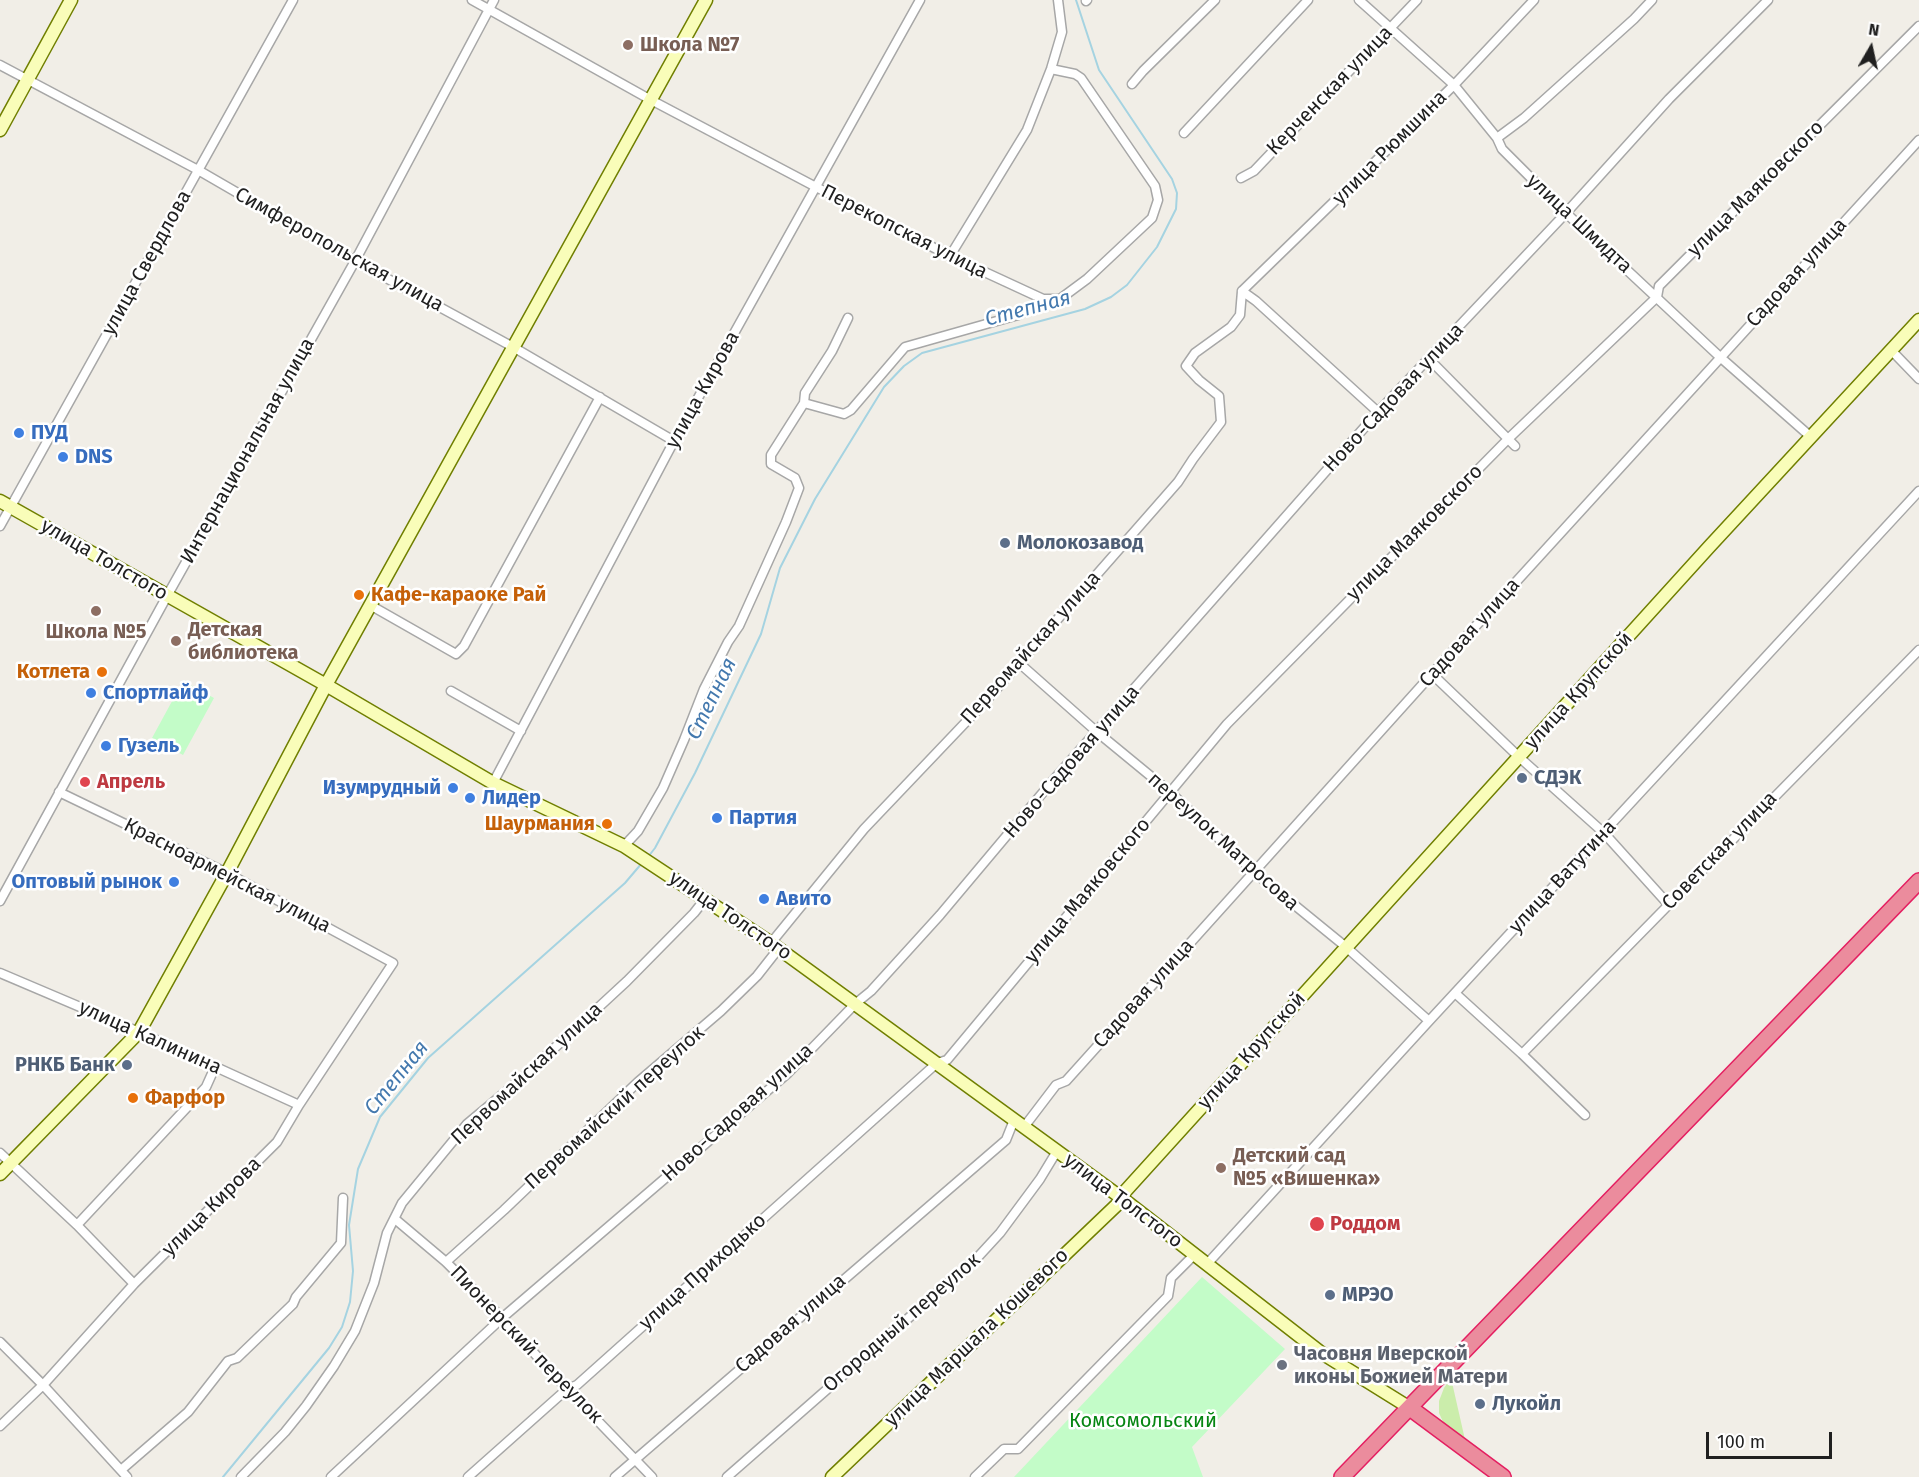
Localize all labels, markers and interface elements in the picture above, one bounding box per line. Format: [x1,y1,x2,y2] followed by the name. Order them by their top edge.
[1841,18,1901,78] north arrow
[1867,20,1881,40] text: N
[1262,21,1398,161] street label: Керченская улица
[640,33,739,57] place label: Школа №7
[621,38,635,52] marker: Школа №7
[1328,86,1452,210] street label: улица Рюмшина
[1683,116,1829,262] street label: улица Маяковского
[1521,169,1637,279] street label: улица Шмидта
[817,180,991,284] street label: Перекопская улица
[231,183,447,317] street label: Симферопольская улица
[97,186,197,340] street label: улица Свердлова
[1742,213,1852,333] street label: Садовая улица
[982,285,1074,333] water label: Степная
[1319,319,1469,477] street label: Ново-Садовая улица
[661,327,745,453] street label: улица Кирова
[176,334,320,568] street label: Интернациональная улица
[31,421,68,445] place label: ПУД
[12,426,26,440] marker: ПУД
[75,445,113,469] place label: DNS
[56,450,70,464] marker: DNS
[1342,460,1488,606] street label: улица Маяковского
[36,514,172,606] street label: улица Толстого
[1017,531,1143,555] place label: Молокозавод
[998,536,1012,550] marker: Молокозавод
[956,566,1106,730] street label: Первомайская улица
[1415,573,1525,693] street label: Садовая улица
[371,583,546,607] place label: Кафе-караоке Рай
[352,588,366,602] marker: Кафе-караоке Рай
[89,604,103,618] marker: Школа №5
[188,618,299,665] place label: Детская библиотека
[46,620,146,644] place label: Школа №5
[1520,627,1638,755] street label: улица Крупской
[169,634,183,648] marker: Детская библиотека
[681,654,743,744] water label: Степная
[17,660,90,684] place label: Котлета
[95,665,109,679] marker: Котлета
[103,681,208,705] place label: Спортлайф
[999,681,1145,843] street label: Ново-Садовая улица
[84,686,98,700] marker: Спортлайф
[118,734,179,758] place label: Гузель
[99,739,113,753] marker: Гузель
[1534,766,1581,790] place label: СДЭК
[1142,768,1304,916] street label: переулок Матросова
[97,770,165,794] place label: Апрель
[1515,771,1529,785] marker: СДЭК
[78,775,92,789] marker: Апрель
[323,776,441,800] place label: Изумрудный
[446,781,460,795] marker: Изумрудный
[482,786,541,810] place label: Лидер
[1657,787,1783,915] street label: Советская улица
[463,791,477,805] marker: Лидер
[729,806,797,830] place label: Партия
[710,811,724,825] marker: Партия
[485,812,595,836] place label: Шаурмания
[120,813,334,939] street label: Красноармейская улица
[1020,813,1156,969] street label: улица Маяковского
[1504,815,1622,939] street label: улица Ватутина
[600,817,614,831] marker: Шаурмания
[664,866,796,966] street label: улица Толстого
[11,870,162,894] place label: Оптовый рынок
[167,875,181,889] marker: Оптовый рынок
[776,887,831,911] place label: Авито
[757,892,771,906] marker: Авито
[1089,934,1199,1054] street label: Садовая улица
[1193,987,1311,1115] street label: улица Крупской
[75,996,225,1080] street label: улица Калинина
[446,998,608,1150] street label: Первомайская улица
[520,1021,710,1195] street label: Первомайский переулок
[360,1036,434,1120] water label: Степная
[658,1039,818,1187] street label: Ново-Садовая улица
[15,1053,115,1077] place label: РНКБ Банк
[120,1058,134,1072] marker: РНКБ Банк
[145,1086,225,1110] place label: Фарфор
[126,1091,140,1105] marker: Фарфор
[1233,1144,1380,1191] place label: Детский сад №5 «Вишенка»
[1059,1148,1187,1254] street label: улица Толстого
[157,1152,267,1262] street label: улица Кирова
[1214,1161,1228,1175] marker: Детский сад №5 «Вишенка»
[634,1209,772,1335] street label: улица Приходько
[1330,1212,1400,1236] place label: Роддом
[1308,1215,1326,1233] marker: Роддом
[880,1244,1074,1432] street label: улица Маршала Кошевого
[818,1248,986,1398] street label: Огородный переулок
[445,1261,607,1429] street label: Пионерский переулок
[731,1269,851,1379] street label: Садовая улица
[1342,1283,1394,1307] place label: МРЭО
[1323,1288,1337,1302] marker: МРЭО
[1294,1342,1508,1389] place label: Часовня Иверской иконы Божией Матери
[1275,1358,1289,1372] marker: Часовня Иверской иконы Божией Матери
[1492,1392,1561,1416] place label: Лукойл
[1473,1397,1487,1411] marker: Лукойл
[1069,1409,1217,1433] park label: Комсомольский
[1709,1420,1835,1458] scale bar
[1717,1431,1765,1453] text: 100 m

